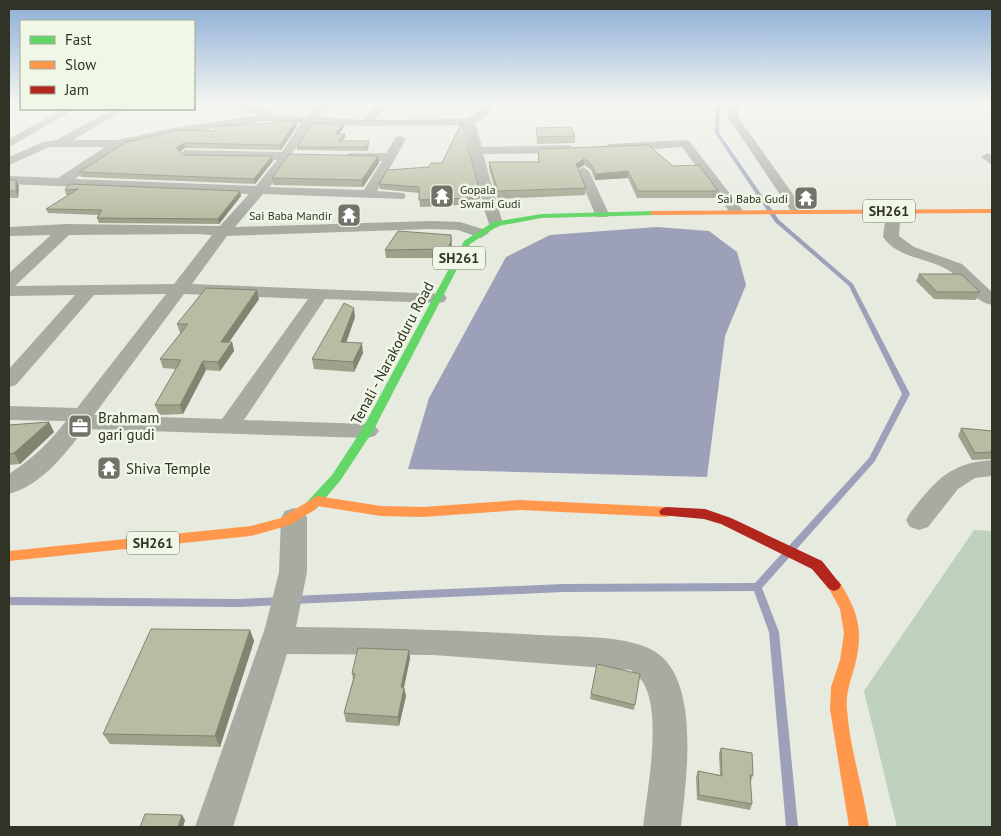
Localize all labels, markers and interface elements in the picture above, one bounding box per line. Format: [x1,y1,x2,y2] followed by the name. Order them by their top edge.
[20,20,195,110] legend
[65,30,92,49] text: Fast
[65,55,96,74] text: Slow
[64,80,89,99] text: Jam
[460,182,521,211] place label: Gopala Swami Gudi
[429,183,455,209] temple icon: Gopala Swami Gudi
[793,185,819,211] temple icon: Sai Baba Gudi
[717,191,788,206] place label: Sai Baba Gudi
[863,200,915,222] road number: SH261
[336,202,362,228] temple icon: Sai Baba Mandir
[249,208,332,223] place label: Sai Baba Mandir
[433,247,485,270] road number: SH261
[346,278,438,428] street label: Tenali - Narakoduru Road
[98,408,159,444] place label: Brahmam gari gudi
[67,413,93,439] office icon: Brahmam gari gudi
[96,455,122,481] temple icon: Shiva Temple
[126,459,211,478] place label: Shiva Temple
[127,532,179,554] road number: SH261

